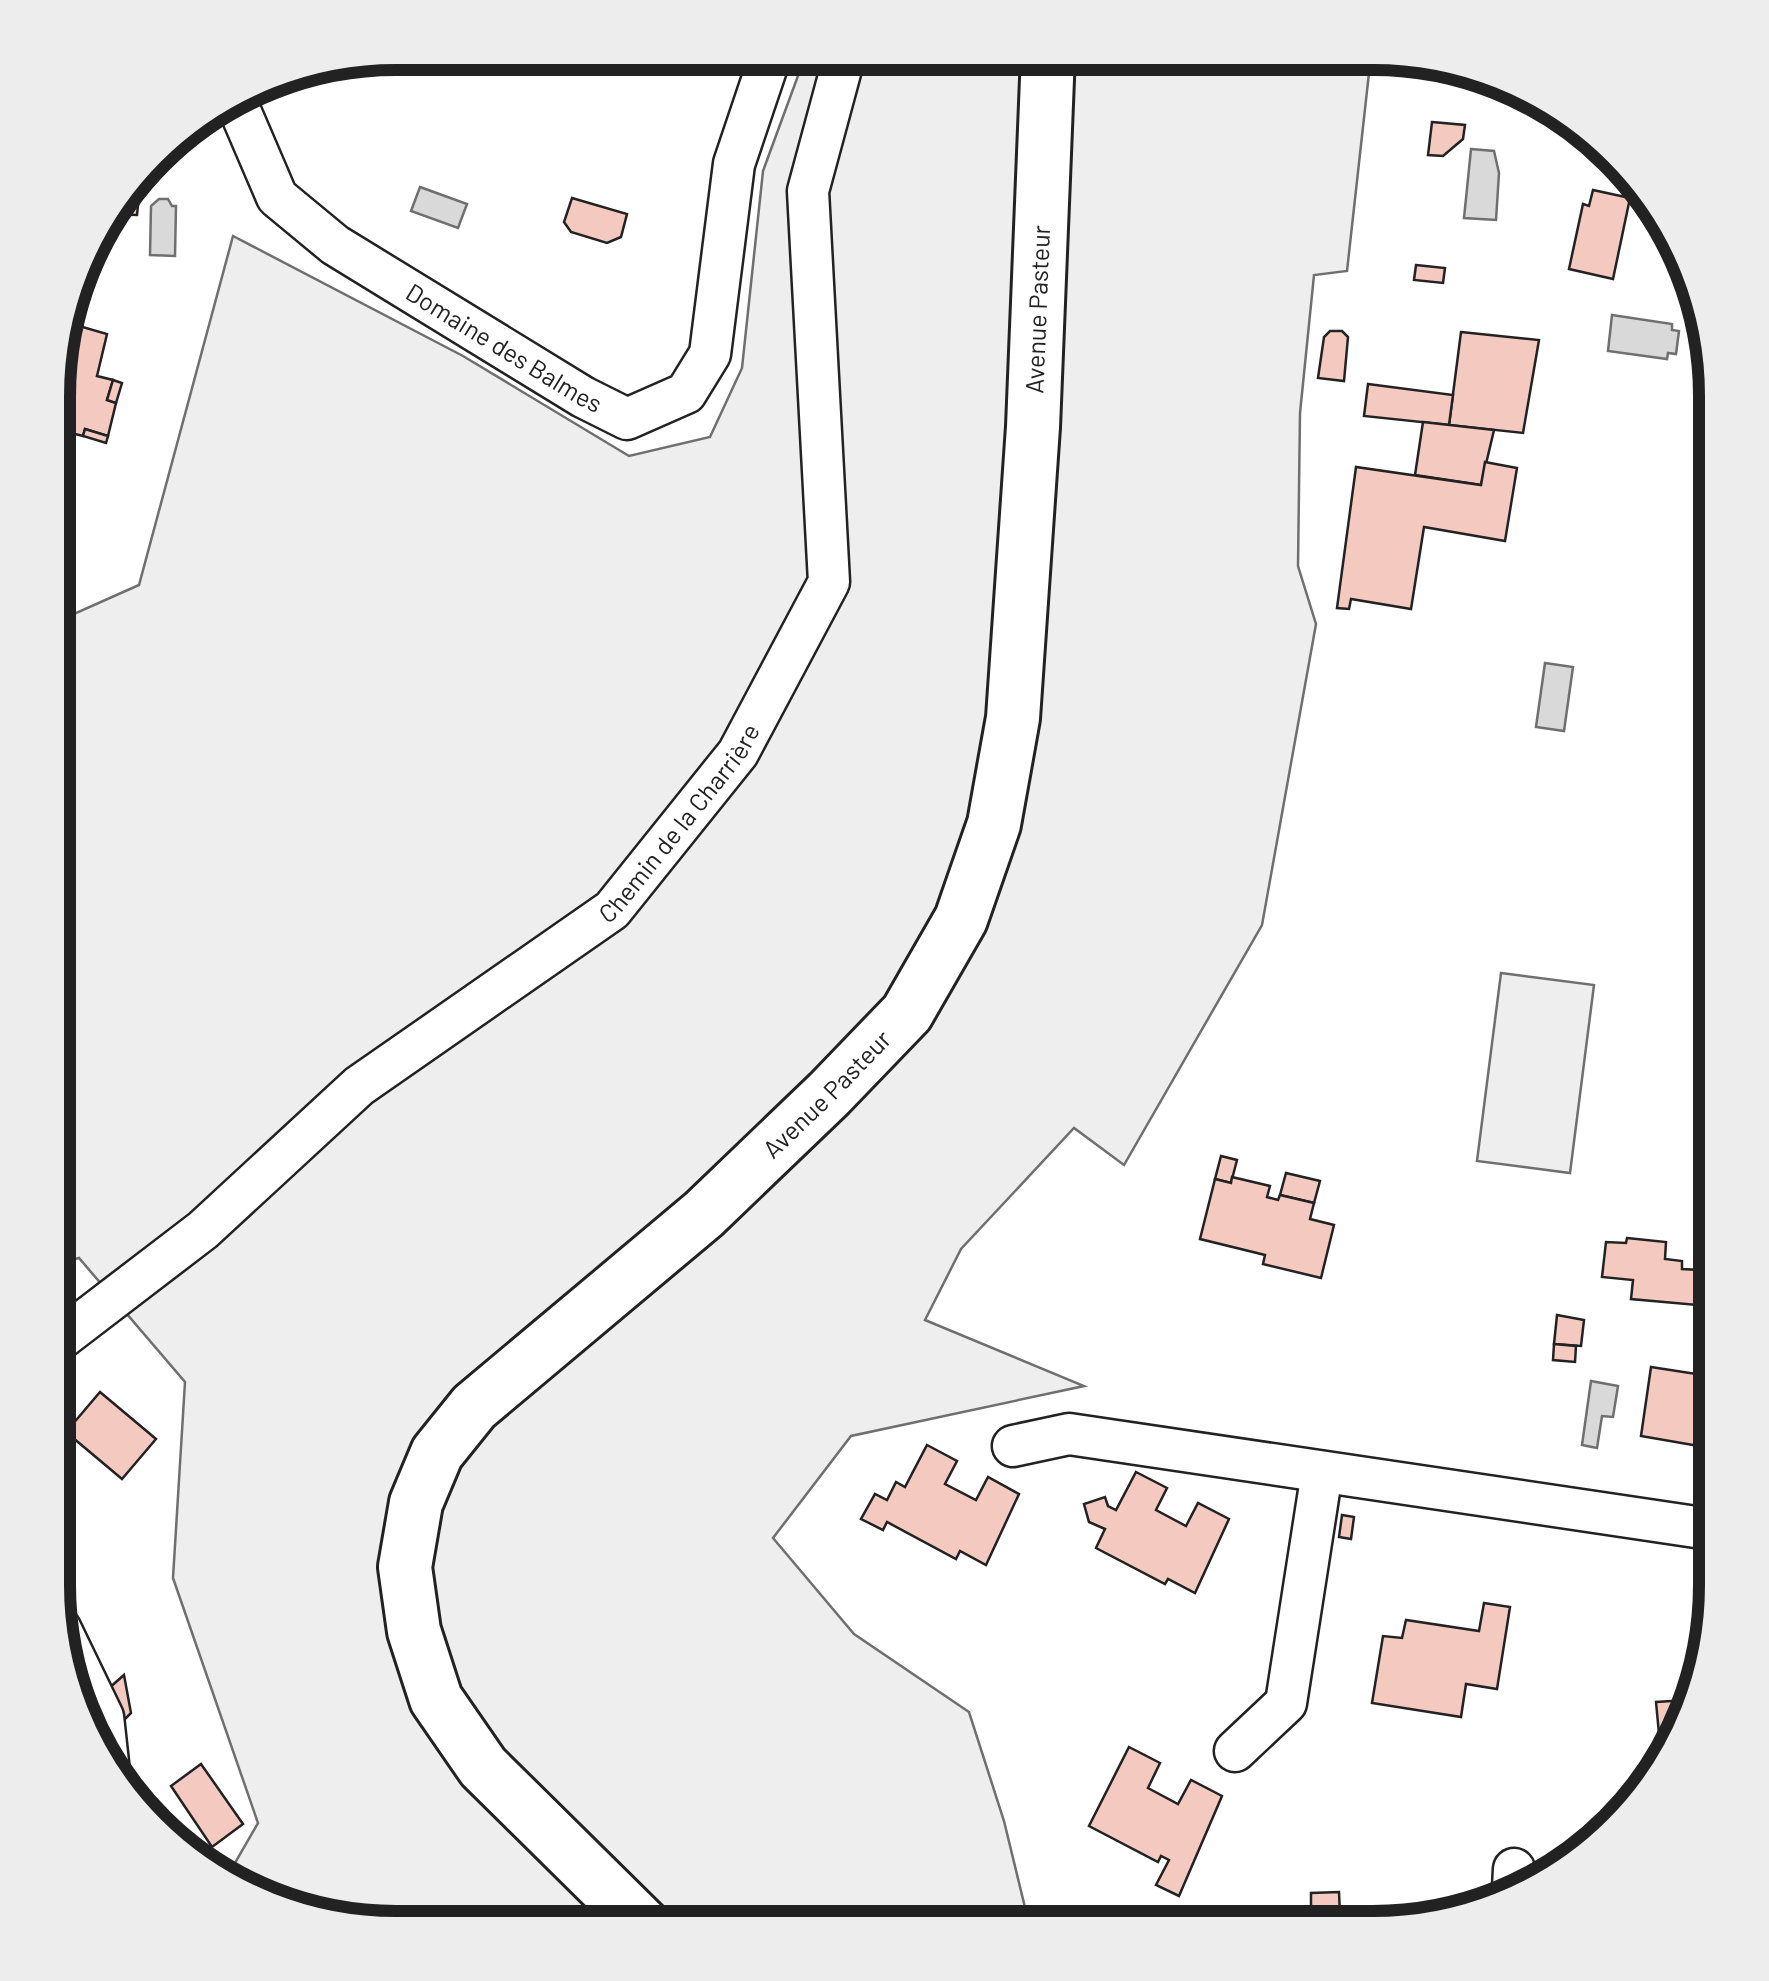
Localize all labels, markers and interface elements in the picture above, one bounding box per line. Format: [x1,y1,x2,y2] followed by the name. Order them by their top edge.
[1018,225,1055,394] street label: Avenue Pasteur
[401,276,607,418] street label: Domaine des Balmes
[593,718,765,929] street label: Chemin de la Charrière
[756,1023,896,1164] street label: Avenue Pasteur

